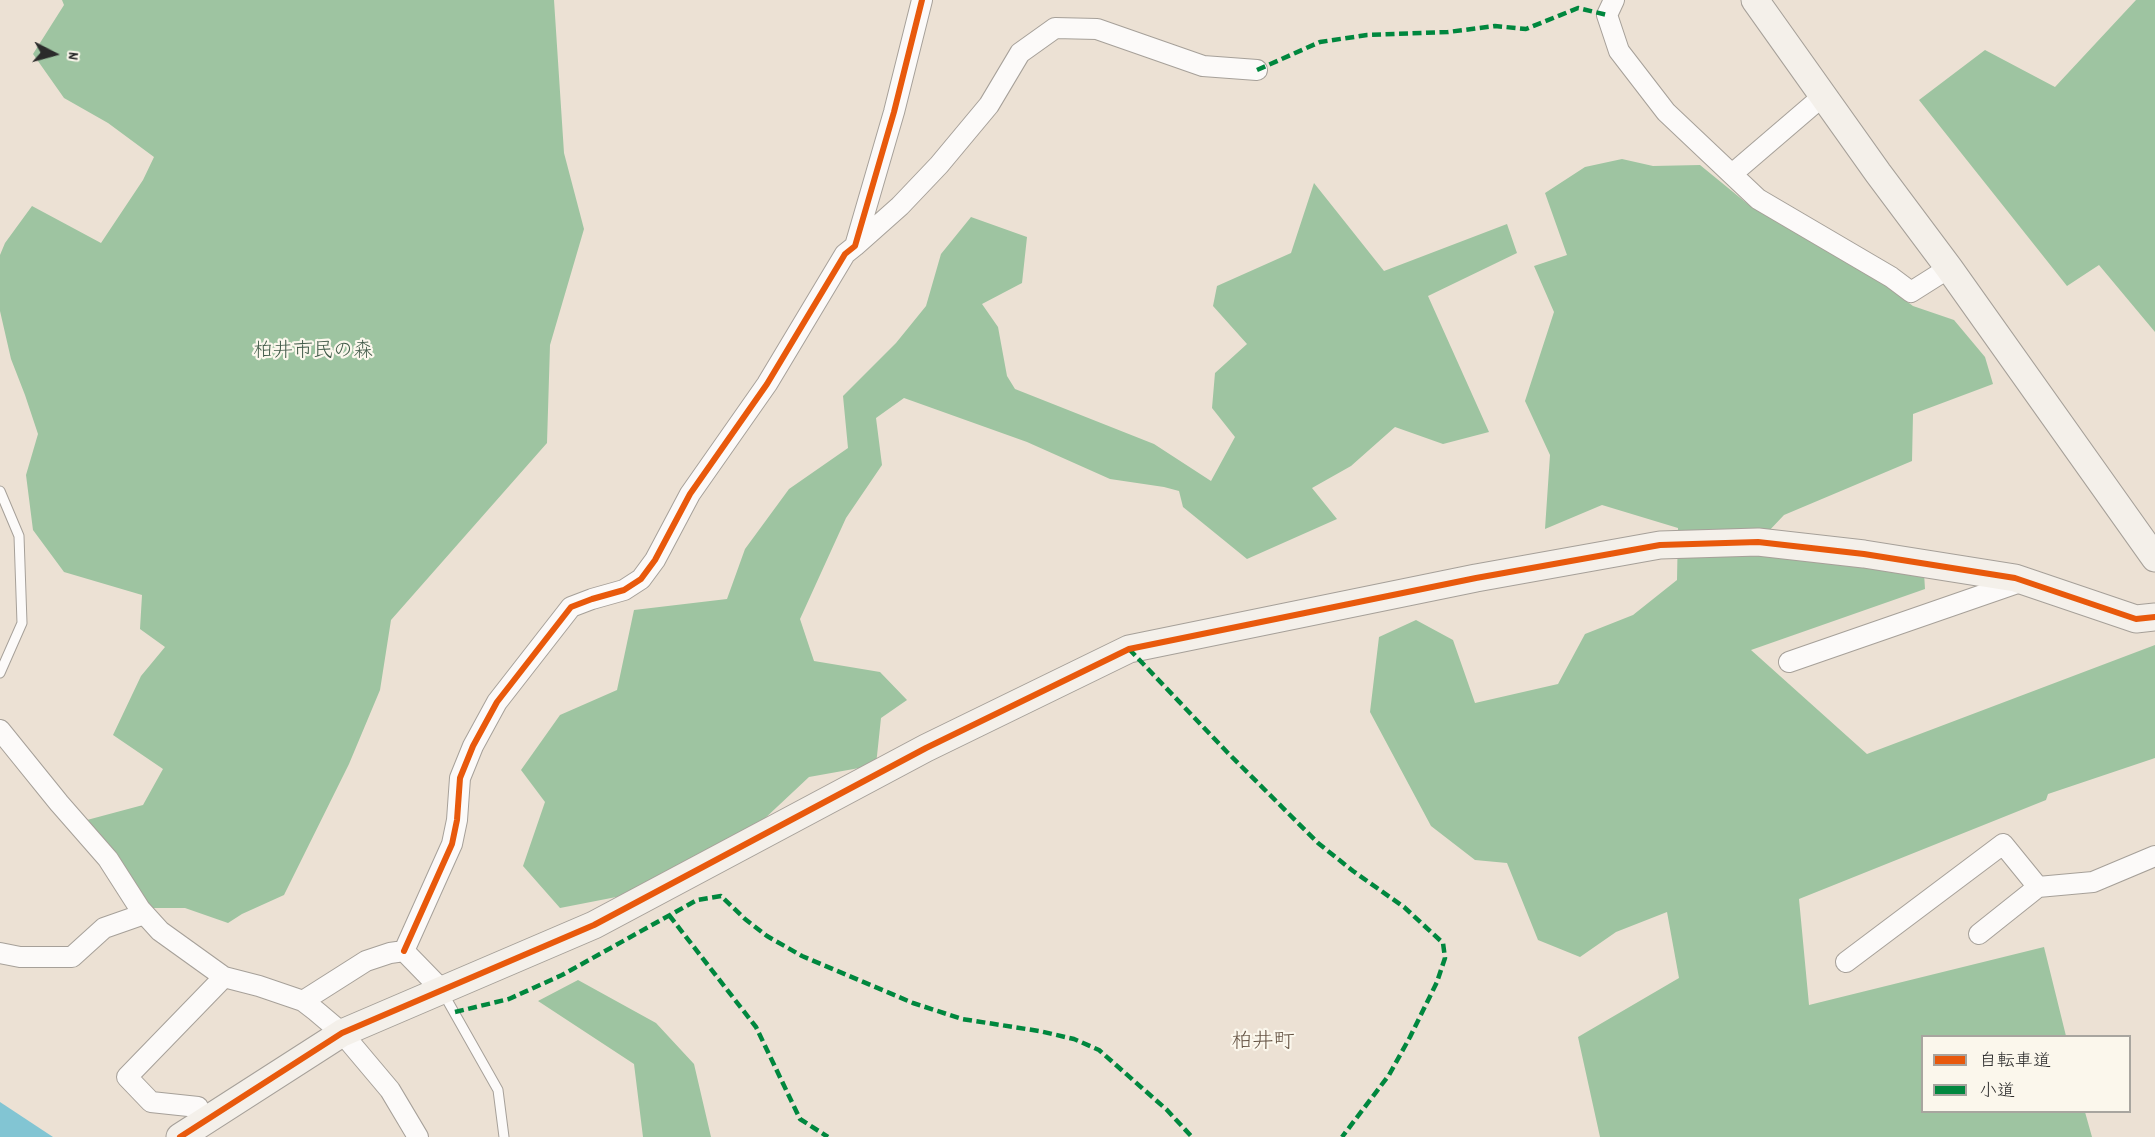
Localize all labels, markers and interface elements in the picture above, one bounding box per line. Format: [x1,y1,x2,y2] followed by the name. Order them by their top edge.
[24,24,84,84] north arrow
[61,51,84,61] text: N
[253,341,373,365] park label: 柏井市民の森
[1232,1031,1294,1057] district label: 柏井町
[1921,1035,2131,1113] legend
[1979,1050,2051,1075] text: 自転車道
[1979,1080,2015,1105] text: 小道

